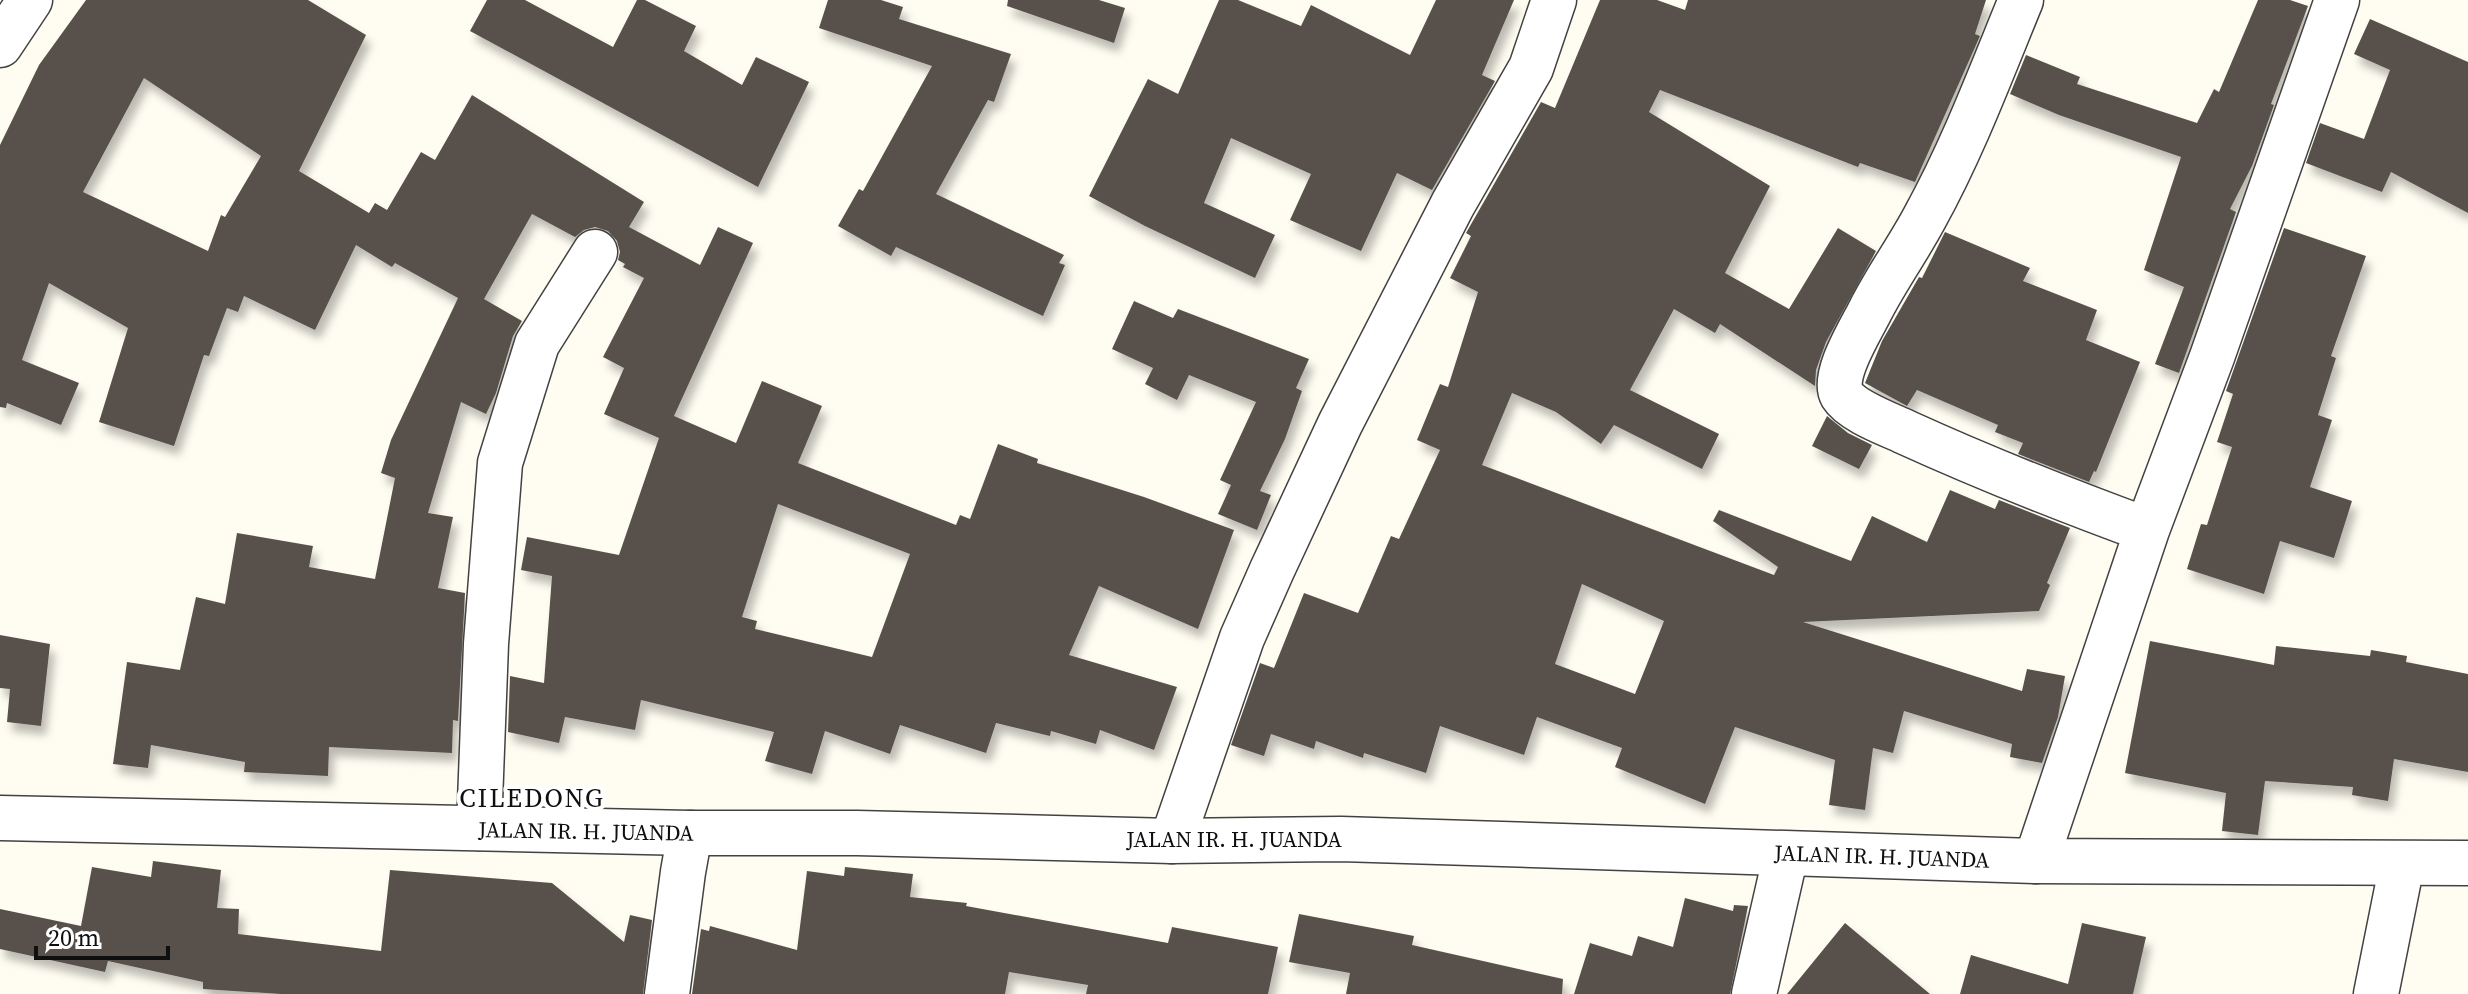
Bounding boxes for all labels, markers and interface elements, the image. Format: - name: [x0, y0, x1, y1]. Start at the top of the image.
- district label: CILEDONG: [459, 780, 605, 816]
- street label: JALAN IR. H. JUANDA: [477, 814, 694, 848]
- street label: JALAN IR. H. JUANDA: [1125, 824, 1342, 854]
- street label: JALAN IR. H. JUANDA: [1773, 837, 1991, 875]
- scale bar: [36, 910, 168, 960]
- text: 20 m: [48, 921, 99, 954]

